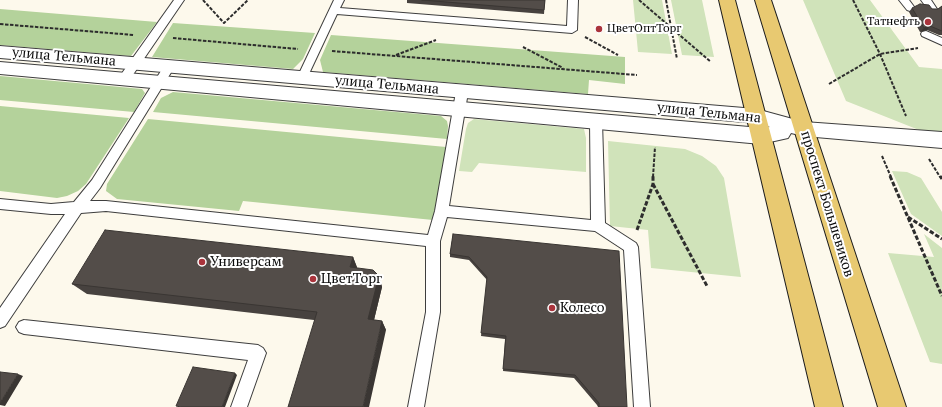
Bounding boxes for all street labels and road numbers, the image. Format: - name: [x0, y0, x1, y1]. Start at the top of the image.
- street label: улица Тельмана: [11, 44, 117, 70]
- street label: улица Тельмана: [334, 72, 440, 98]
- street label: улица Тельмана: [656, 99, 762, 127]
- street label: проспект Большевиков: [797, 129, 857, 279]

